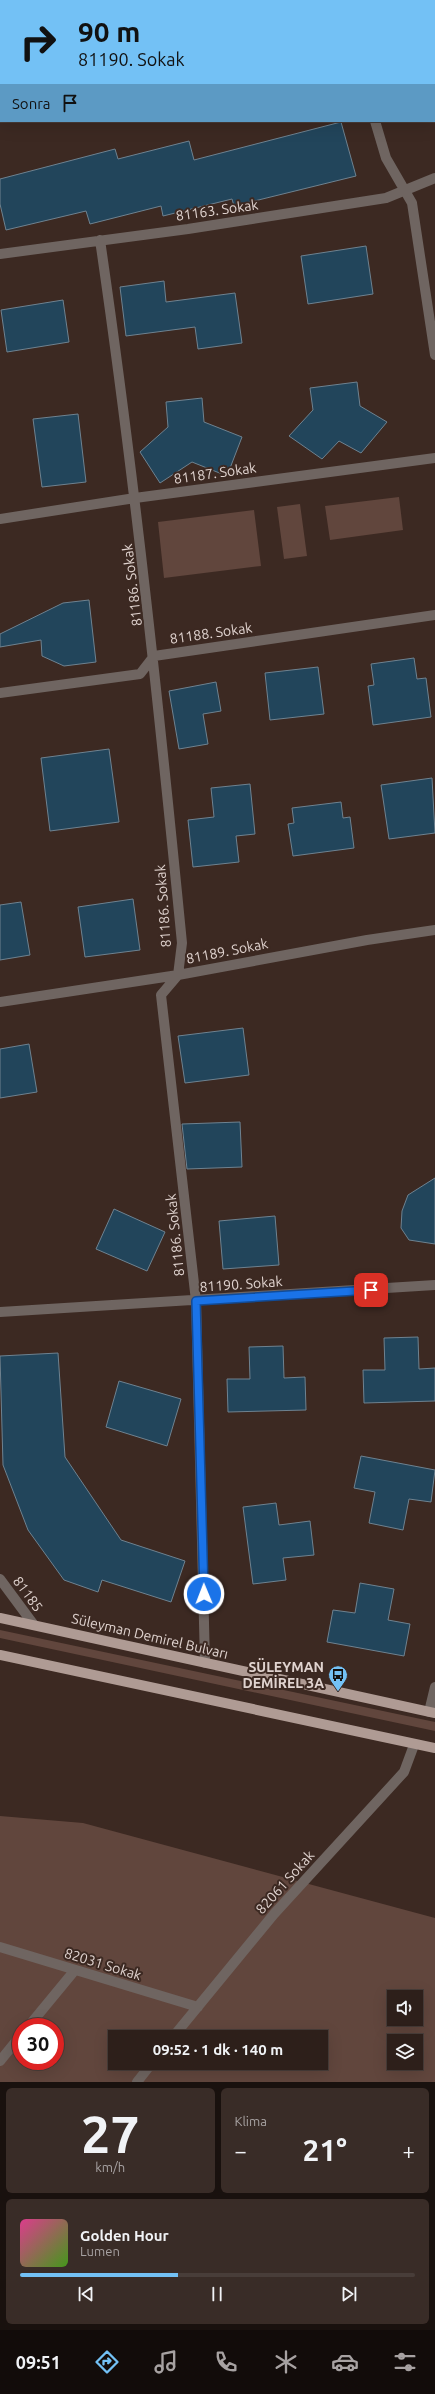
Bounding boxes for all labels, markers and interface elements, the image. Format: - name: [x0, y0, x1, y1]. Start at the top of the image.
- icon: right: [12, 16, 64, 68]
- text: 90 m: [78, 16, 140, 47]
- text: 81190. Sokak: [78, 49, 185, 69]
- icon: arrive: [59, 92, 81, 114]
- text: Sonra: [12, 95, 51, 112]
- street label: 81163. Sokak: [175, 196, 259, 224]
- street label: 81187. Sokak: [173, 459, 257, 487]
- street label: 81186. Sokak: [119, 543, 145, 627]
- street label: 81188. Sokak: [169, 619, 253, 647]
- street label: 81186. Sokak: [152, 864, 174, 948]
- street label: 81189. Sokak: [185, 935, 269, 967]
- street label: 81186. Sokak: [163, 1193, 187, 1277]
- street label: 81190. Sokak: [199, 1273, 283, 1295]
- pin: [354, 1273, 388, 1307]
- icon: arrive: [360, 1279, 382, 1301]
- street label: 81185: [10, 1573, 46, 1615]
- position arrow: [183, 1573, 225, 1615]
- street label: Süleyman Demirel Bulvarı: [70, 1610, 230, 1662]
- place label: SÜLEYMAN DEMİREL 3A: [243, 1658, 324, 1691]
- bus stop icon: SÜLEYMAN DEMİREL 3A: [327, 1664, 349, 1692]
- street label: 82061 Sokak: [252, 1847, 318, 1917]
- street label: 82031 Sokak: [63, 1945, 143, 1983]
- map controls: [387, 1990, 423, 2070]
- button: sound: [387, 1990, 423, 2026]
- speed limit sign: 30: [12, 2018, 64, 2070]
- button: layers: [387, 2034, 423, 2070]
- text: 09:52 · 1 dk · 140 m: [153, 2041, 283, 2058]
- text: 27: [81, 2105, 140, 2163]
- text: Klima: [235, 2114, 267, 2128]
- text: 21°: [303, 2133, 347, 2167]
- text: −: [235, 2138, 247, 2163]
- text: +: [403, 2138, 415, 2163]
- text: km/h: [95, 2160, 125, 2174]
- text: Golden Hour: [80, 2227, 169, 2244]
- text: Lumen: [80, 2244, 120, 2258]
- icon: previous: [75, 2283, 97, 2305]
- icon: pause: [206, 2283, 228, 2305]
- icon: next: [338, 2283, 360, 2305]
- icon: directions: [93, 2348, 121, 2376]
- icon: music: [152, 2348, 180, 2376]
- icon: phone: [212, 2348, 240, 2376]
- icon: climate: [272, 2348, 300, 2376]
- icon: car: [331, 2348, 359, 2376]
- icon: filters: [391, 2348, 419, 2376]
- text: 09:51: [16, 2352, 61, 2372]

